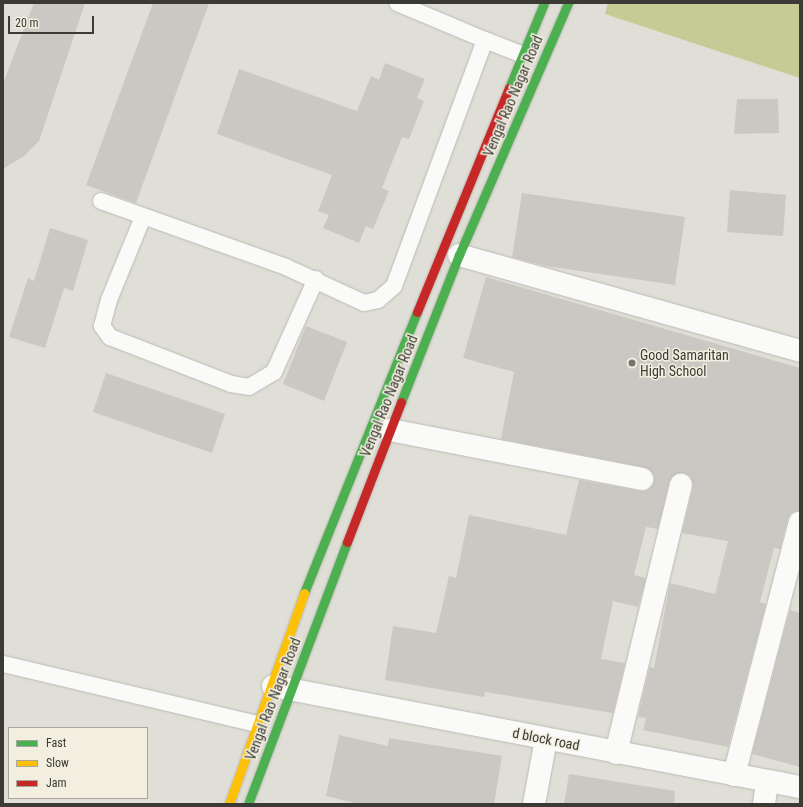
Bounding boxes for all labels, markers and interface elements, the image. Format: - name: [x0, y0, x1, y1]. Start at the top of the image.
- scale bar: [10, 8, 96, 34]
- text: 20 m: [15, 16, 39, 30]
- street label: Vengal Rao Nagar Road: [480, 33, 546, 159]
- street label: Vengal Rao Nagar Road: [357, 333, 421, 459]
- place label: Good Samaritan High School: [640, 347, 729, 380]
- marker: Good Samaritan High School: [627, 358, 637, 368]
- street label: Vengal Rao Nagar Road: [242, 635, 304, 763]
- street label: d block road: [511, 724, 581, 754]
- legend: [8, 727, 148, 799]
- text: Fast: [46, 736, 66, 750]
- text: Slow: [46, 756, 69, 770]
- text: Jam: [46, 776, 67, 790]

